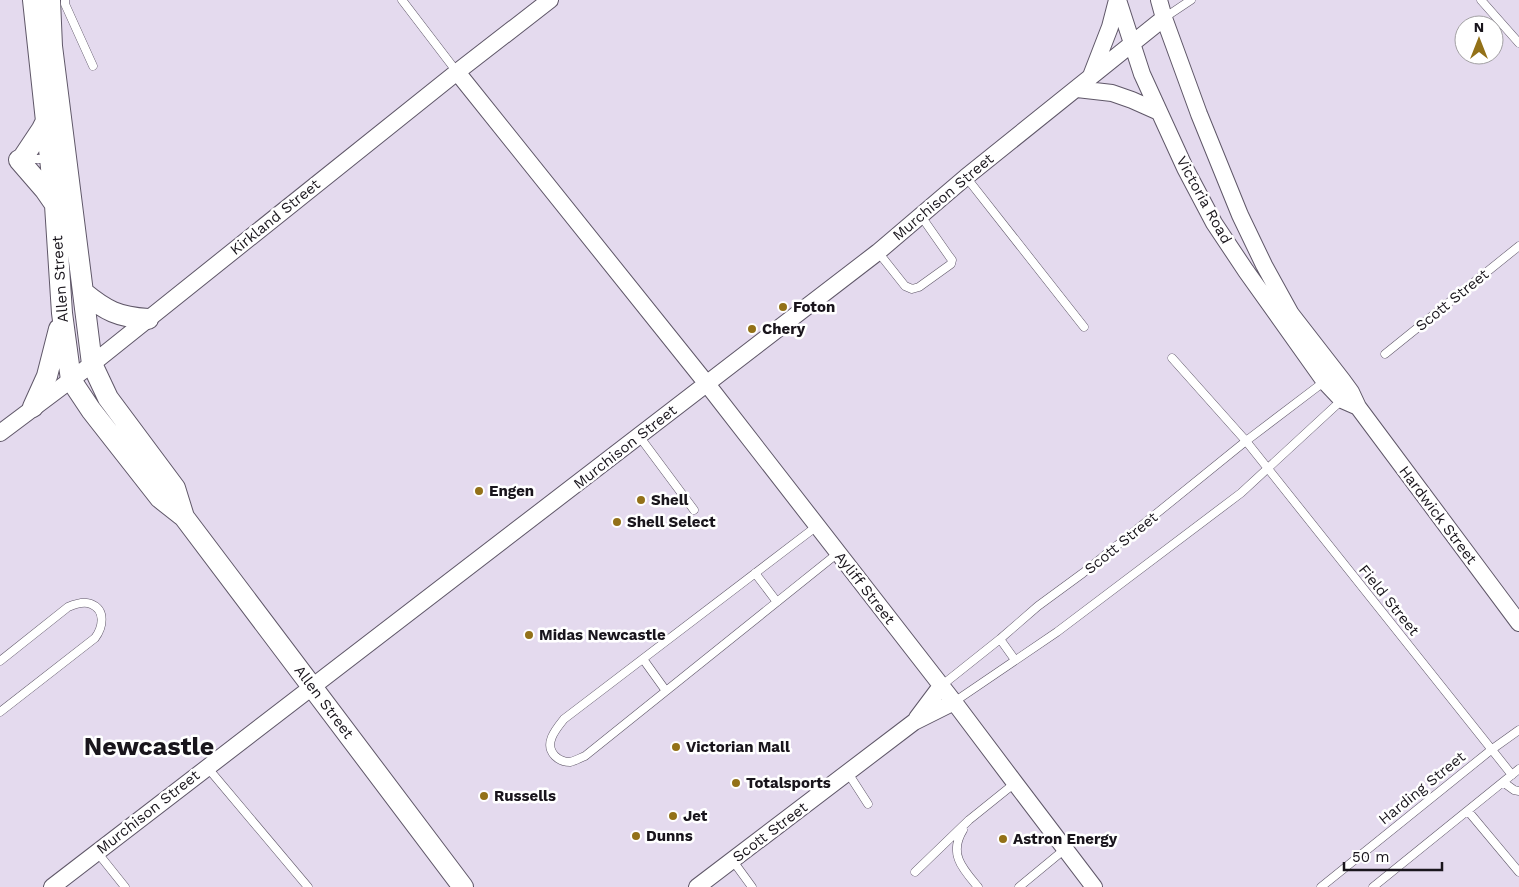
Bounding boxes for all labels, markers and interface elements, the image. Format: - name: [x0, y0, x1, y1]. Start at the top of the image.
- north arrow: [1454, 15, 1504, 65]
- text: N: [1474, 19, 1484, 35]
- street label: Murchison Street: [889, 149, 998, 244]
- street label: Victoria Road: [1173, 153, 1235, 247]
- street label: Kirkland Street: [226, 175, 324, 259]
- street label: Allen Street: [48, 234, 72, 323]
- street label: Scott Street: [1412, 265, 1493, 335]
- place label: Foton: [793, 298, 835, 316]
- marker: Foton: [777, 301, 789, 313]
- place label: Chery: [762, 320, 806, 338]
- marker: Chery: [746, 323, 758, 335]
- street label: Murchison Street: [570, 401, 681, 493]
- street label: Hardwick Street: [1395, 462, 1481, 568]
- place label: Engen: [489, 482, 534, 500]
- marker: Engen: [473, 485, 485, 497]
- place label: Shell: [651, 491, 689, 509]
- marker: Shell: [635, 494, 647, 506]
- street label: Scott Street: [1081, 508, 1162, 578]
- place label: Shell Select: [627, 513, 716, 531]
- marker: Shell Select: [611, 516, 623, 528]
- street label: Ayliff Street: [831, 548, 899, 628]
- street label: Field Street: [1355, 561, 1424, 640]
- place label: Midas Newcastle: [539, 626, 666, 644]
- marker: Midas Newcastle: [523, 629, 535, 641]
- street label: Allen Street: [291, 662, 358, 743]
- district label: Newcastle: [84, 732, 214, 761]
- place label: Victorian Mall: [686, 738, 790, 756]
- marker: Victorian Mall: [670, 741, 682, 753]
- street label: Harding Street: [1375, 747, 1469, 828]
- street label: Murchison Street: [93, 766, 204, 858]
- place label: Totalsports: [746, 774, 831, 792]
- marker: Totalsports: [730, 777, 742, 789]
- place label: Russells: [494, 787, 556, 805]
- marker: Russells: [478, 790, 490, 802]
- street label: Scott Street: [729, 798, 811, 866]
- place label: Jet: [683, 807, 708, 825]
- marker: Jet: [667, 810, 679, 822]
- place label: Dunns: [646, 827, 693, 845]
- marker: Dunns: [630, 830, 642, 842]
- place label: Astron Energy: [1013, 830, 1118, 848]
- marker: Astron Energy: [997, 833, 1009, 845]
- scale bar: [1344, 840, 1442, 872]
- text: 50 m: [1352, 848, 1389, 866]

